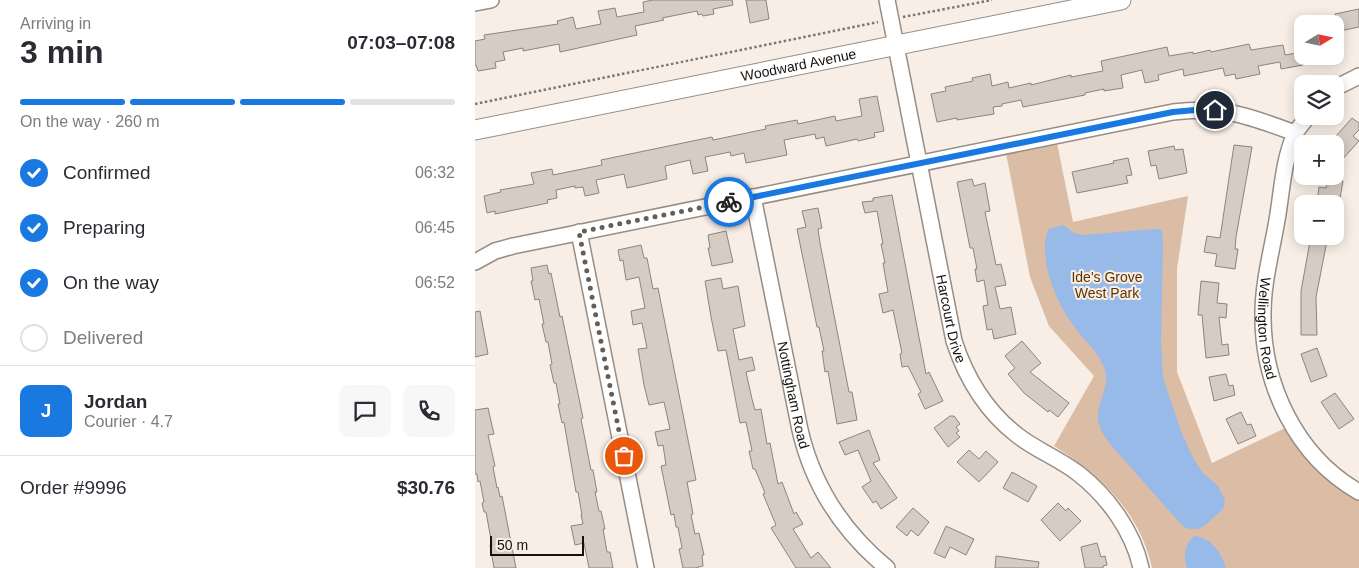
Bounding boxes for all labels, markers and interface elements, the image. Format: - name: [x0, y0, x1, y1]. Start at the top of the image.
- text: Arriving in: [20, 15, 91, 32]
- north arrow: [1294, 15, 1344, 65]
- map controls: [1294, 15, 1344, 245]
- text: 07:03–07:08: [347, 32, 455, 53]
- text: 3 min: [20, 34, 104, 70]
- street label: Woodward Avenue: [740, 45, 858, 84]
- button: layers: [1294, 75, 1344, 125]
- pin: [1194, 89, 1236, 131]
- icon: home: [1201, 96, 1229, 124]
- text: On the way · 260 m: [20, 113, 160, 130]
- button: +: [1294, 135, 1344, 185]
- icon: check: [20, 159, 48, 187]
- text: Confirmed: [63, 162, 151, 183]
- text: 06:32: [415, 164, 455, 181]
- courier: [704, 177, 754, 227]
- icon: bike: [715, 188, 743, 216]
- button: −: [1294, 195, 1344, 245]
- icon: check: [20, 214, 48, 242]
- text: Preparing: [63, 217, 145, 238]
- text: 06:45: [415, 219, 455, 236]
- icon: check: [20, 269, 48, 297]
- park label: Ide's Grove West Park: [1071, 269, 1143, 301]
- text: On the way: [63, 272, 159, 293]
- street label: Harcourt Drive: [933, 273, 969, 365]
- text: 06:52: [415, 274, 455, 291]
- street label: Wellington Road: [1255, 276, 1280, 381]
- text: Delivered: [63, 327, 143, 348]
- street label: Nottingham Road: [774, 340, 813, 451]
- button: chat: [339, 385, 391, 437]
- button: phone: [403, 385, 455, 437]
- text: Jordan: [84, 391, 147, 412]
- text: J: [41, 400, 51, 421]
- text: Courier · 4.7: [84, 413, 173, 430]
- pin: [603, 435, 645, 477]
- icon: bag: [610, 442, 638, 470]
- text: Order #9996: [20, 477, 127, 498]
- text: $30.76: [397, 477, 455, 498]
- scale bar: [490, 533, 584, 556]
- text: 50 m: [497, 537, 528, 553]

